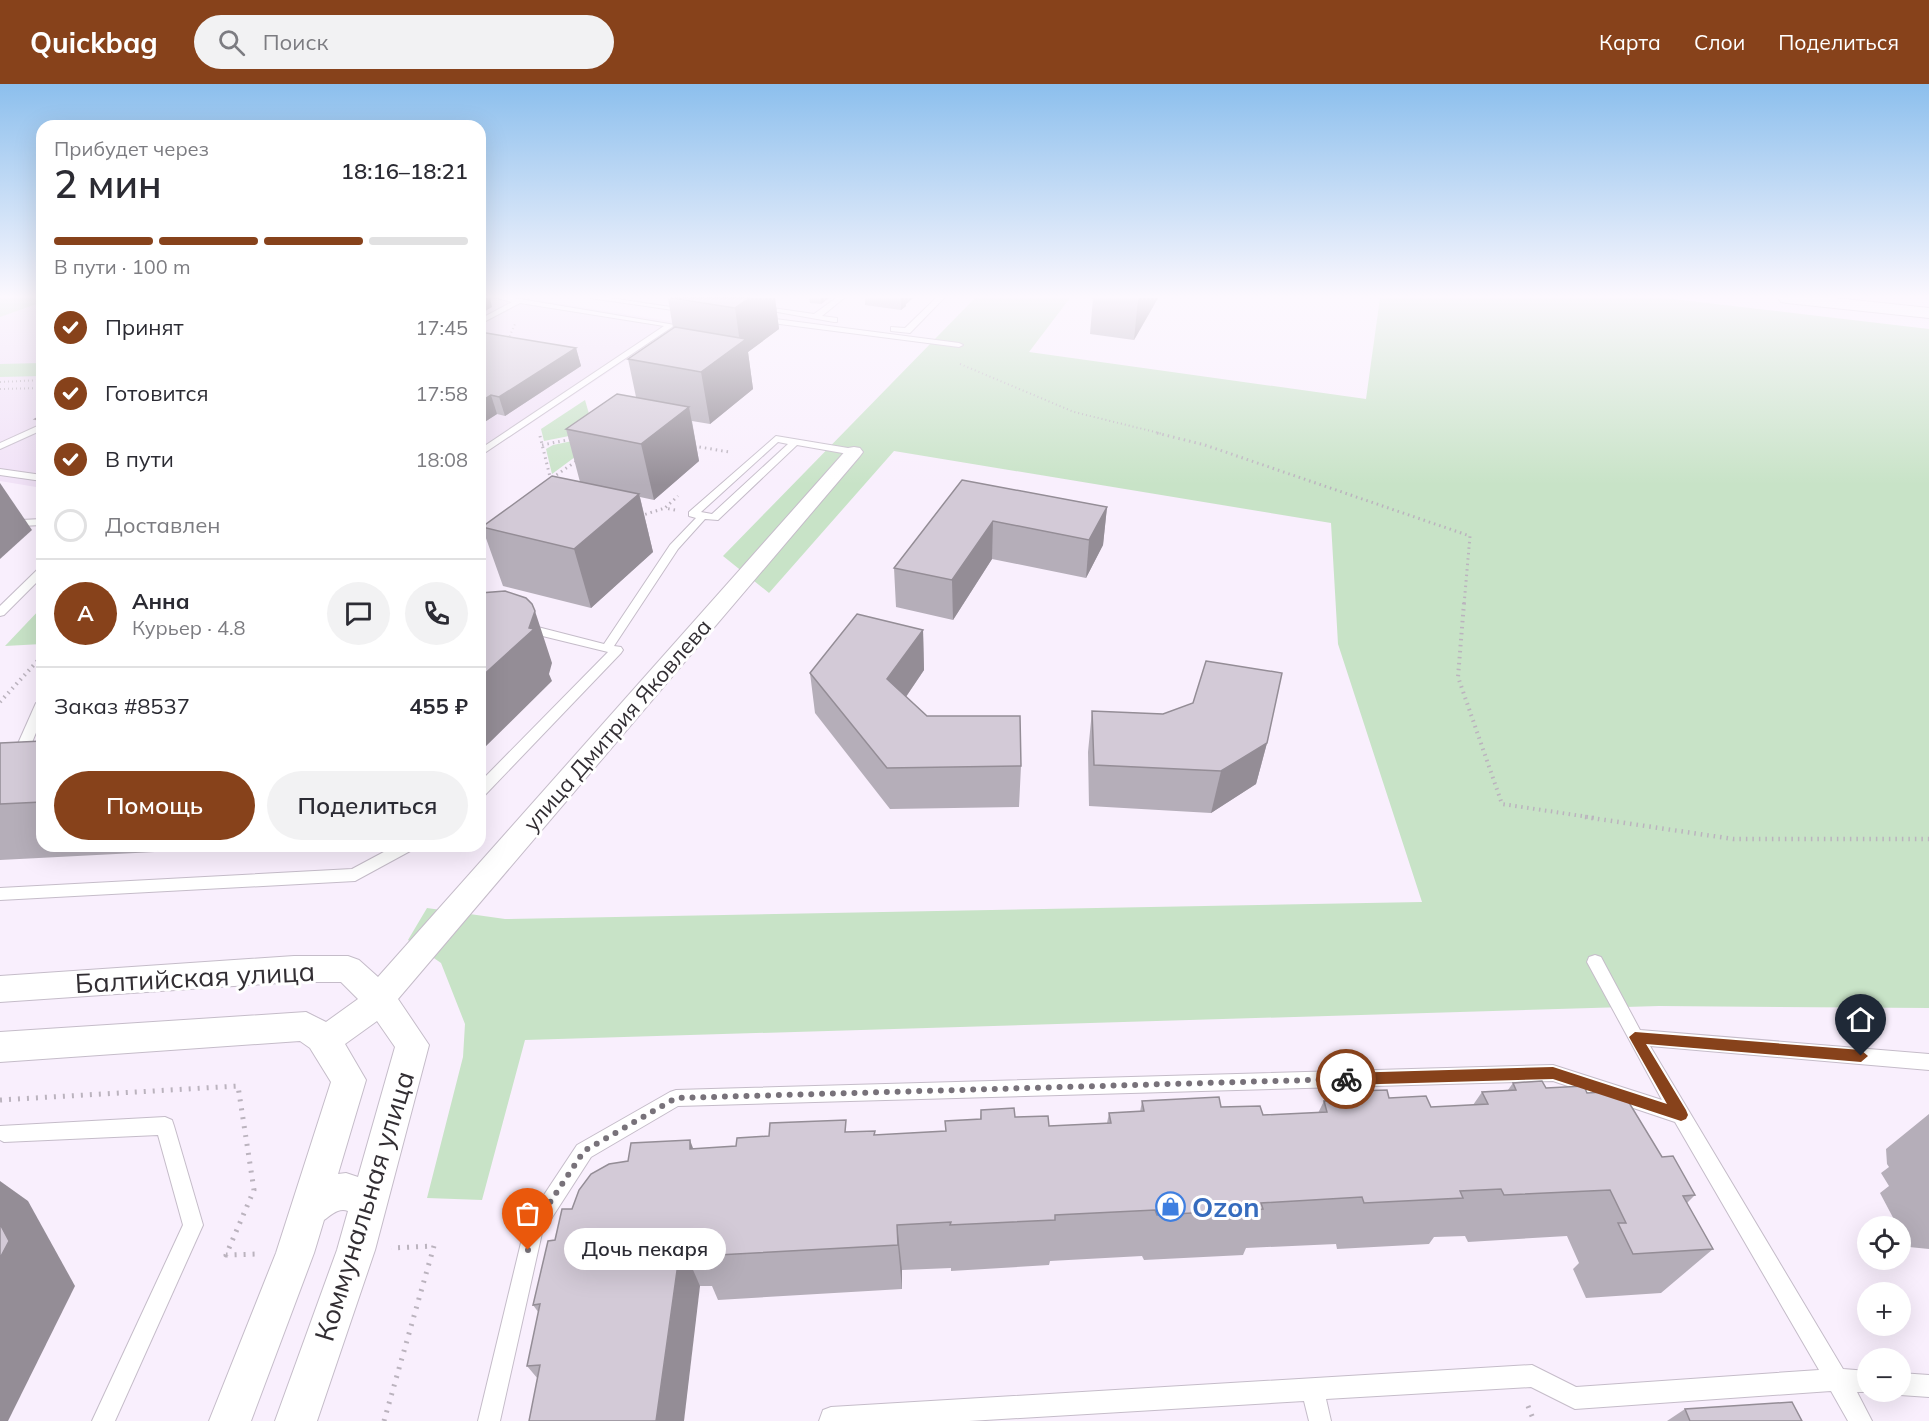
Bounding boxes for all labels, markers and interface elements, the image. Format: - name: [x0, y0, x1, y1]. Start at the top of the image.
- search box: [194, 15, 614, 69]
- text: Quickbag: [30, 25, 158, 60]
- icon: search: [215, 26, 248, 59]
- text: Поиск: [263, 28, 328, 56]
- text: Карта: [1599, 29, 1661, 55]
- text: Слои: [1694, 29, 1745, 55]
- text: Поделиться: [1778, 29, 1899, 55]
- text: Прибудет через: [54, 136, 209, 161]
- text: 18:16–18:21: [341, 157, 468, 185]
- text: 2 мин: [54, 159, 162, 208]
- text: В пути · 100 m: [54, 254, 190, 279]
- icon: check: [54, 311, 87, 344]
- text: Принят: [105, 313, 184, 341]
- text: 17:45: [415, 315, 468, 340]
- icon: check: [54, 377, 87, 410]
- text: Готовится: [105, 379, 209, 407]
- text: 17:58: [415, 381, 468, 406]
- icon: check: [54, 443, 87, 476]
- text: В пути: [105, 445, 174, 473]
- text: 18:08: [415, 447, 468, 472]
- text: Доставлен: [105, 511, 221, 539]
- button: chat: [327, 582, 390, 645]
- button: phone: [405, 582, 468, 645]
- text: Анна: [132, 587, 190, 615]
- text: А: [77, 599, 94, 627]
- street label: улица Дмитрия Яковлева: [517, 613, 717, 837]
- text: Курьер · 4.8: [132, 615, 246, 640]
- text: Заказ #8537: [54, 692, 190, 720]
- text: 455 ₽: [409, 692, 468, 720]
- button: Помощь: [54, 771, 255, 840]
- button: Поделиться: [267, 771, 468, 840]
- street label: Балтийская улица: [74, 954, 316, 1000]
- pin: [1835, 994, 1886, 1056]
- icon: home: [1844, 1003, 1877, 1036]
- courier: [1316, 1049, 1376, 1109]
- icon: bike: [1330, 1063, 1363, 1096]
- street label: Коммунальная улица: [307, 1067, 421, 1345]
- pin: [502, 1188, 553, 1250]
- place label: Ozon: [1192, 1190, 1259, 1224]
- shop icon: Ozon: [1155, 1191, 1187, 1223]
- icon: bag: [511, 1197, 544, 1230]
- map controls: [1857, 1216, 1911, 1402]
- button: locate: [1857, 1216, 1911, 1270]
- callout: Дочь пекаря: [564, 1229, 726, 1271]
- text: Дочь пекаря: [582, 1236, 708, 1261]
- button: +: [1857, 1282, 1911, 1336]
- button: −: [1857, 1348, 1911, 1402]

